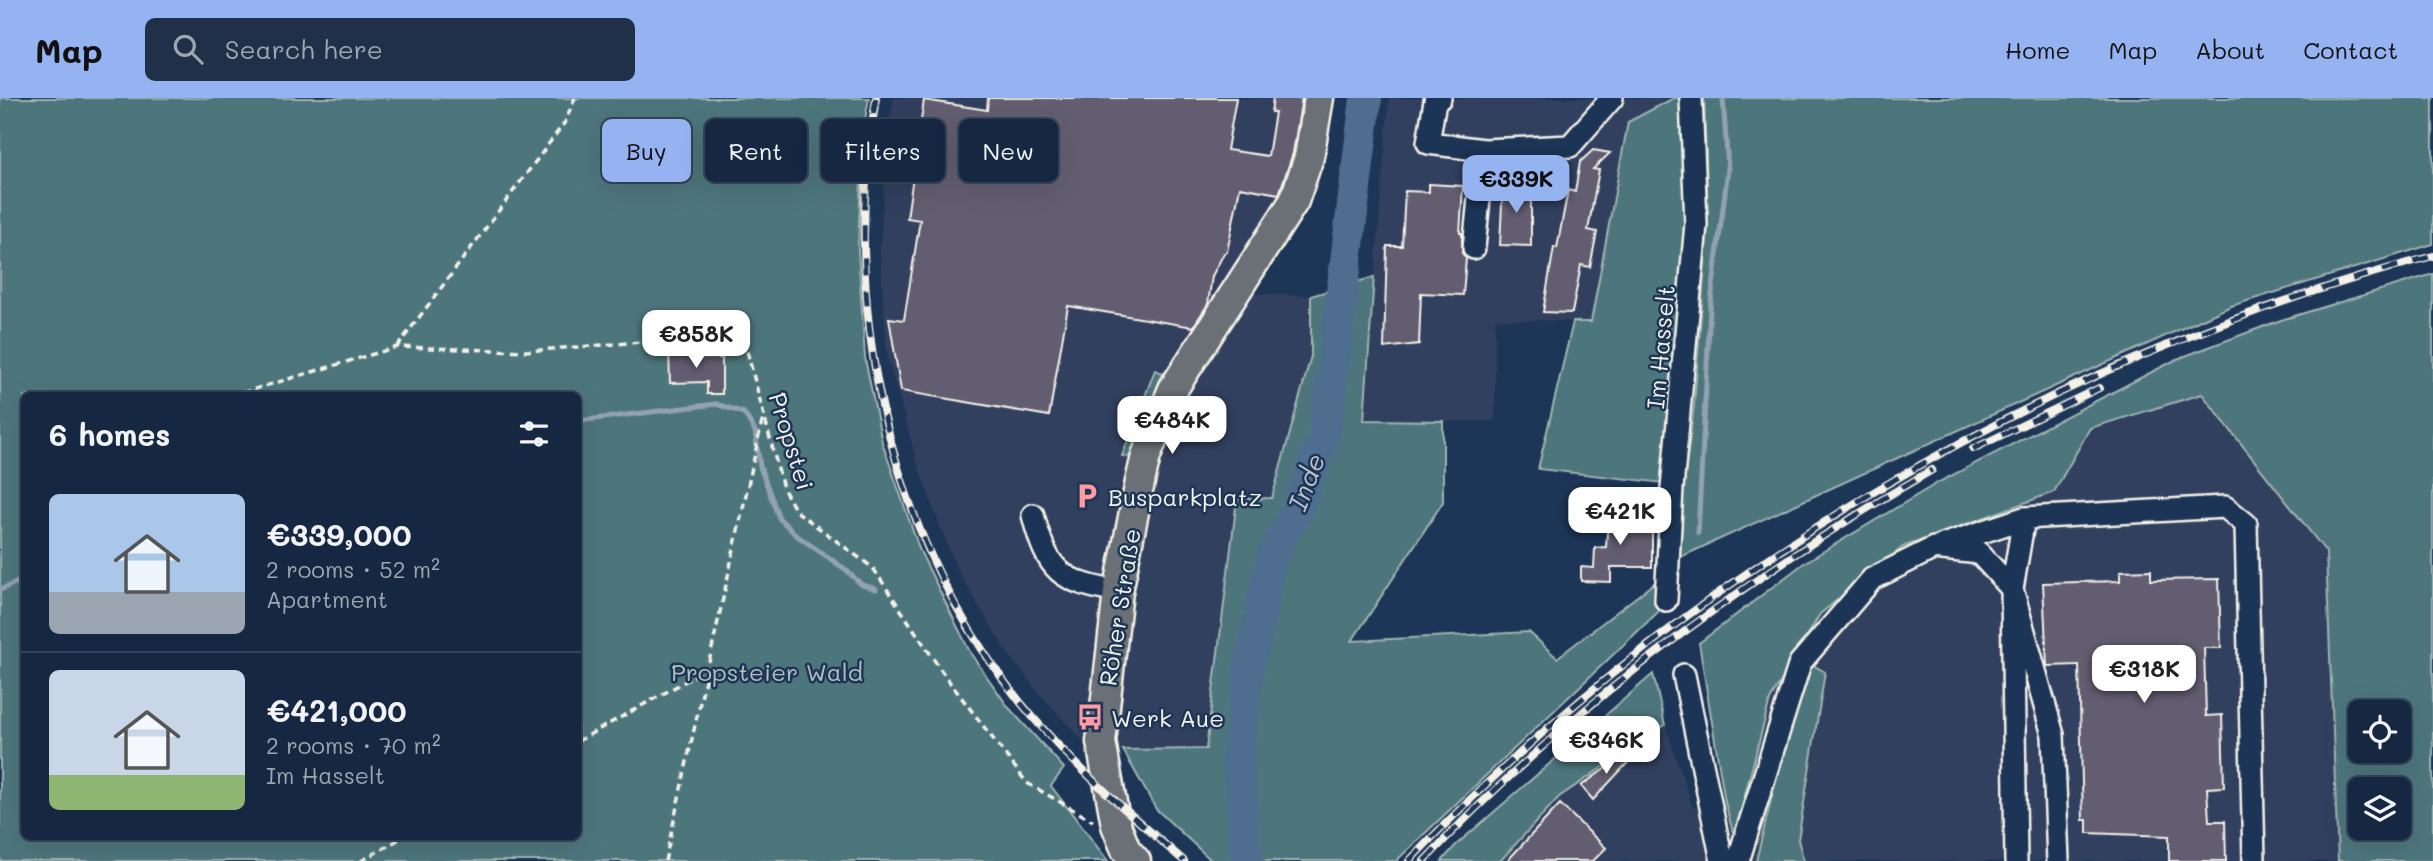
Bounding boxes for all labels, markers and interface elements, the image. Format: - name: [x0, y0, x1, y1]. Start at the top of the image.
- search box: [145, 18, 635, 81]
- text: Map: [35, 28, 103, 71]
- icon: search: [169, 30, 207, 68]
- text: Search here: [225, 32, 383, 66]
- text: Home: [2005, 34, 2070, 65]
- text: Map: [2108, 34, 2157, 65]
- text: About: [2195, 34, 2265, 65]
- text: Contact: [2303, 34, 2398, 65]
- chip: Buy: [602, 119, 691, 182]
- chip: Rent: [705, 119, 807, 182]
- chip: Filters: [821, 119, 945, 182]
- chip: New: [959, 119, 1058, 182]
- pin: €339K: [1467, 156, 1565, 215]
- text: €339K: [1478, 163, 1554, 193]
- street label: Im Hasselt: [1639, 284, 1681, 410]
- pin: €858K: [647, 310, 745, 370]
- text: €858K: [658, 318, 734, 348]
- street label: Propstei: [763, 389, 821, 493]
- pin: €484K: [1123, 396, 1221, 456]
- text: €484K: [1133, 404, 1211, 434]
- text: 6 homes: [49, 414, 170, 454]
- icon: filters: [515, 415, 553, 453]
- water label: Inde: [1280, 449, 1332, 515]
- parking icon: Busparkplatz: [1072, 481, 1102, 511]
- place label: Busparkplatz: [1108, 481, 1262, 512]
- pin: €421K: [1571, 488, 1669, 547]
- text: €421K: [1584, 495, 1656, 525]
- text: €339,000: [266, 514, 411, 554]
- icon: home: [105, 522, 189, 606]
- street label: Röher Straße: [1091, 526, 1147, 688]
- text: 2 rooms · 52 m²: [266, 554, 440, 584]
- text: Apartment: [266, 584, 388, 614]
- pin: €318K: [2095, 646, 2193, 705]
- text: €318K: [2108, 653, 2180, 683]
- park label: Propsteier Wald: [671, 656, 863, 687]
- text: €421,000: [266, 690, 407, 730]
- icon: home: [105, 698, 189, 782]
- map controls: [2348, 700, 2411, 840]
- button: locate: [2348, 700, 2411, 763]
- bus stop icon: Werk Aue: [1075, 702, 1105, 732]
- place label: Werk Aue: [1111, 702, 1224, 733]
- pin: €346K: [1557, 716, 1655, 776]
- text: €346K: [1568, 724, 1644, 754]
- text: 2 rooms · 70 m²: [266, 730, 441, 760]
- text: Im Hasselt: [266, 760, 385, 790]
- button: layers: [2348, 777, 2411, 840]

